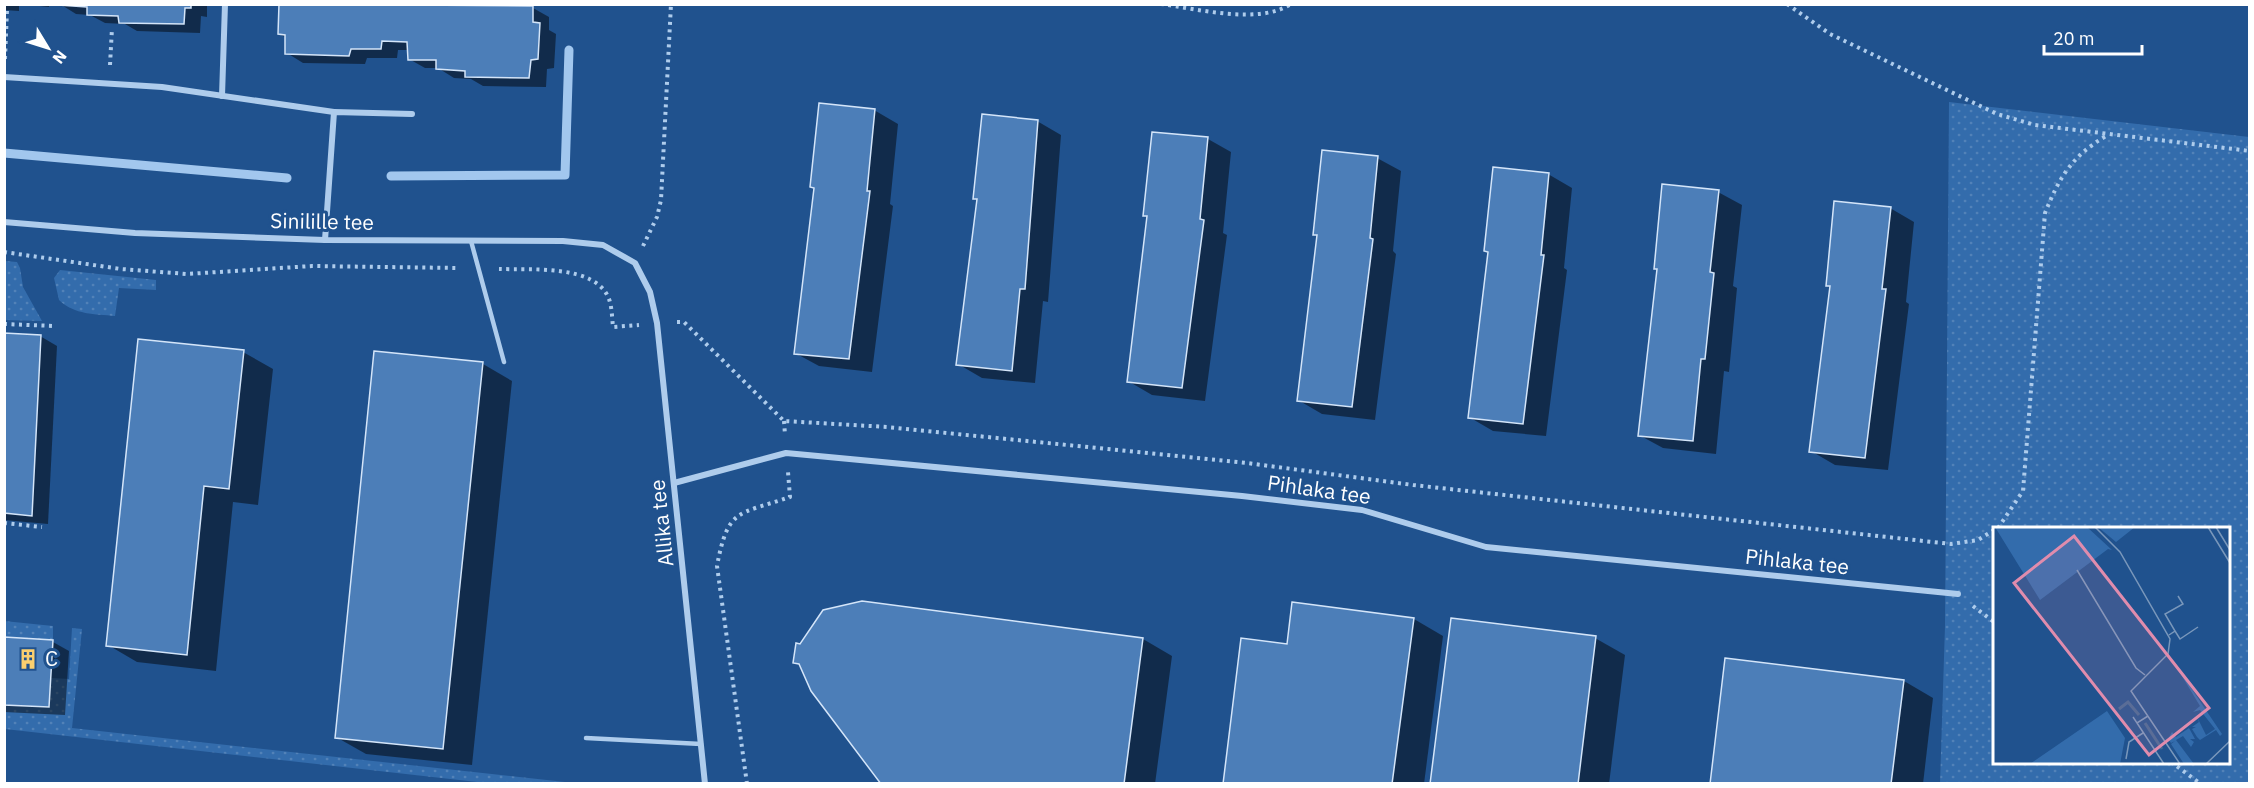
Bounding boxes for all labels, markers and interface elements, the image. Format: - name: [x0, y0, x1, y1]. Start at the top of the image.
- north arrow: [18, 18, 78, 78]
- scale bar: [2044, 18, 2142, 56]
- text: 20 m: [2053, 27, 2095, 50]
- text: N: [48, 47, 71, 68]
- street label: Sinilille tee: [270, 206, 374, 236]
- street label: Pihlaka tee: [1266, 468, 1373, 510]
- street label: Allika tee: [643, 478, 680, 568]
- inset map: [1993, 527, 2230, 764]
- street label: Pihlaka tee: [1744, 542, 1850, 580]
- place label: C: [45, 644, 58, 672]
- building icon: C: [16, 647, 40, 671]

